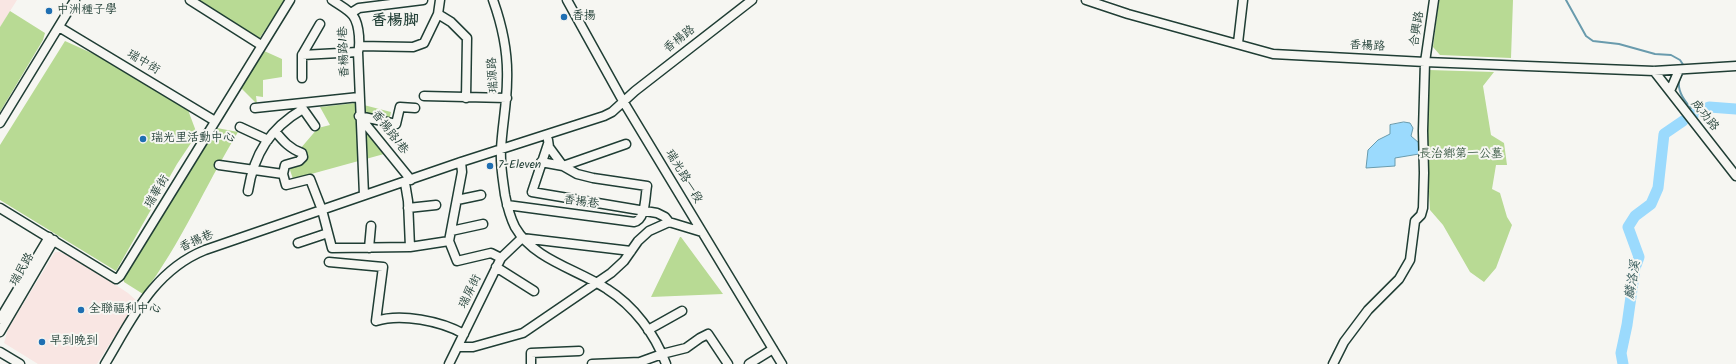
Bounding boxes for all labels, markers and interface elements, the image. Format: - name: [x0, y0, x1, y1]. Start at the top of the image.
- place label: 中洲種子學: [57, 4, 117, 18]
- marker: 中洲種子學: [44, 6, 54, 16]
- place label: 香揚: [572, 10, 596, 24]
- street label: 合興路: [1408, 10, 1428, 48]
- district label: 香楊脚: [371, 12, 419, 32]
- marker: 香揚: [559, 12, 569, 22]
- street label: 香楊路: [661, 23, 699, 57]
- street label: 香楊路1巷: [337, 26, 353, 78]
- street label: 香楊路: [1349, 39, 1385, 55]
- street label: 瑞中街: [124, 48, 162, 78]
- street label: 瑞源路: [486, 57, 502, 93]
- street label: 成功路: [1687, 97, 1721, 135]
- street label: 香揚路1巷: [367, 108, 411, 158]
- place label: 瑞光里活動中心: [151, 132, 235, 146]
- marker: 瑞光里活動中心: [138, 134, 148, 144]
- street label: 瑞光路一段: [661, 148, 705, 206]
- park label: 長治鄉第一公墓: [1419, 148, 1503, 162]
- place label: 7-Eleven: [498, 159, 541, 173]
- marker: 7-Eleven: [485, 161, 495, 171]
- street label: 瑞華街: [143, 173, 173, 211]
- street label: 香揚巷: [562, 193, 600, 213]
- street label: 香揚巷: [178, 228, 216, 256]
- street label: 瑞民路: [8, 251, 38, 289]
- water label: 麟洛溪: [1623, 260, 1645, 300]
- street label: 瑞屏街: [457, 273, 485, 311]
- place label: 全聯福利中心: [89, 303, 161, 317]
- marker: 全聯福利中心: [76, 305, 86, 315]
- place label: 早到晚到: [50, 335, 98, 349]
- marker: 早到晚到: [37, 337, 47, 347]

